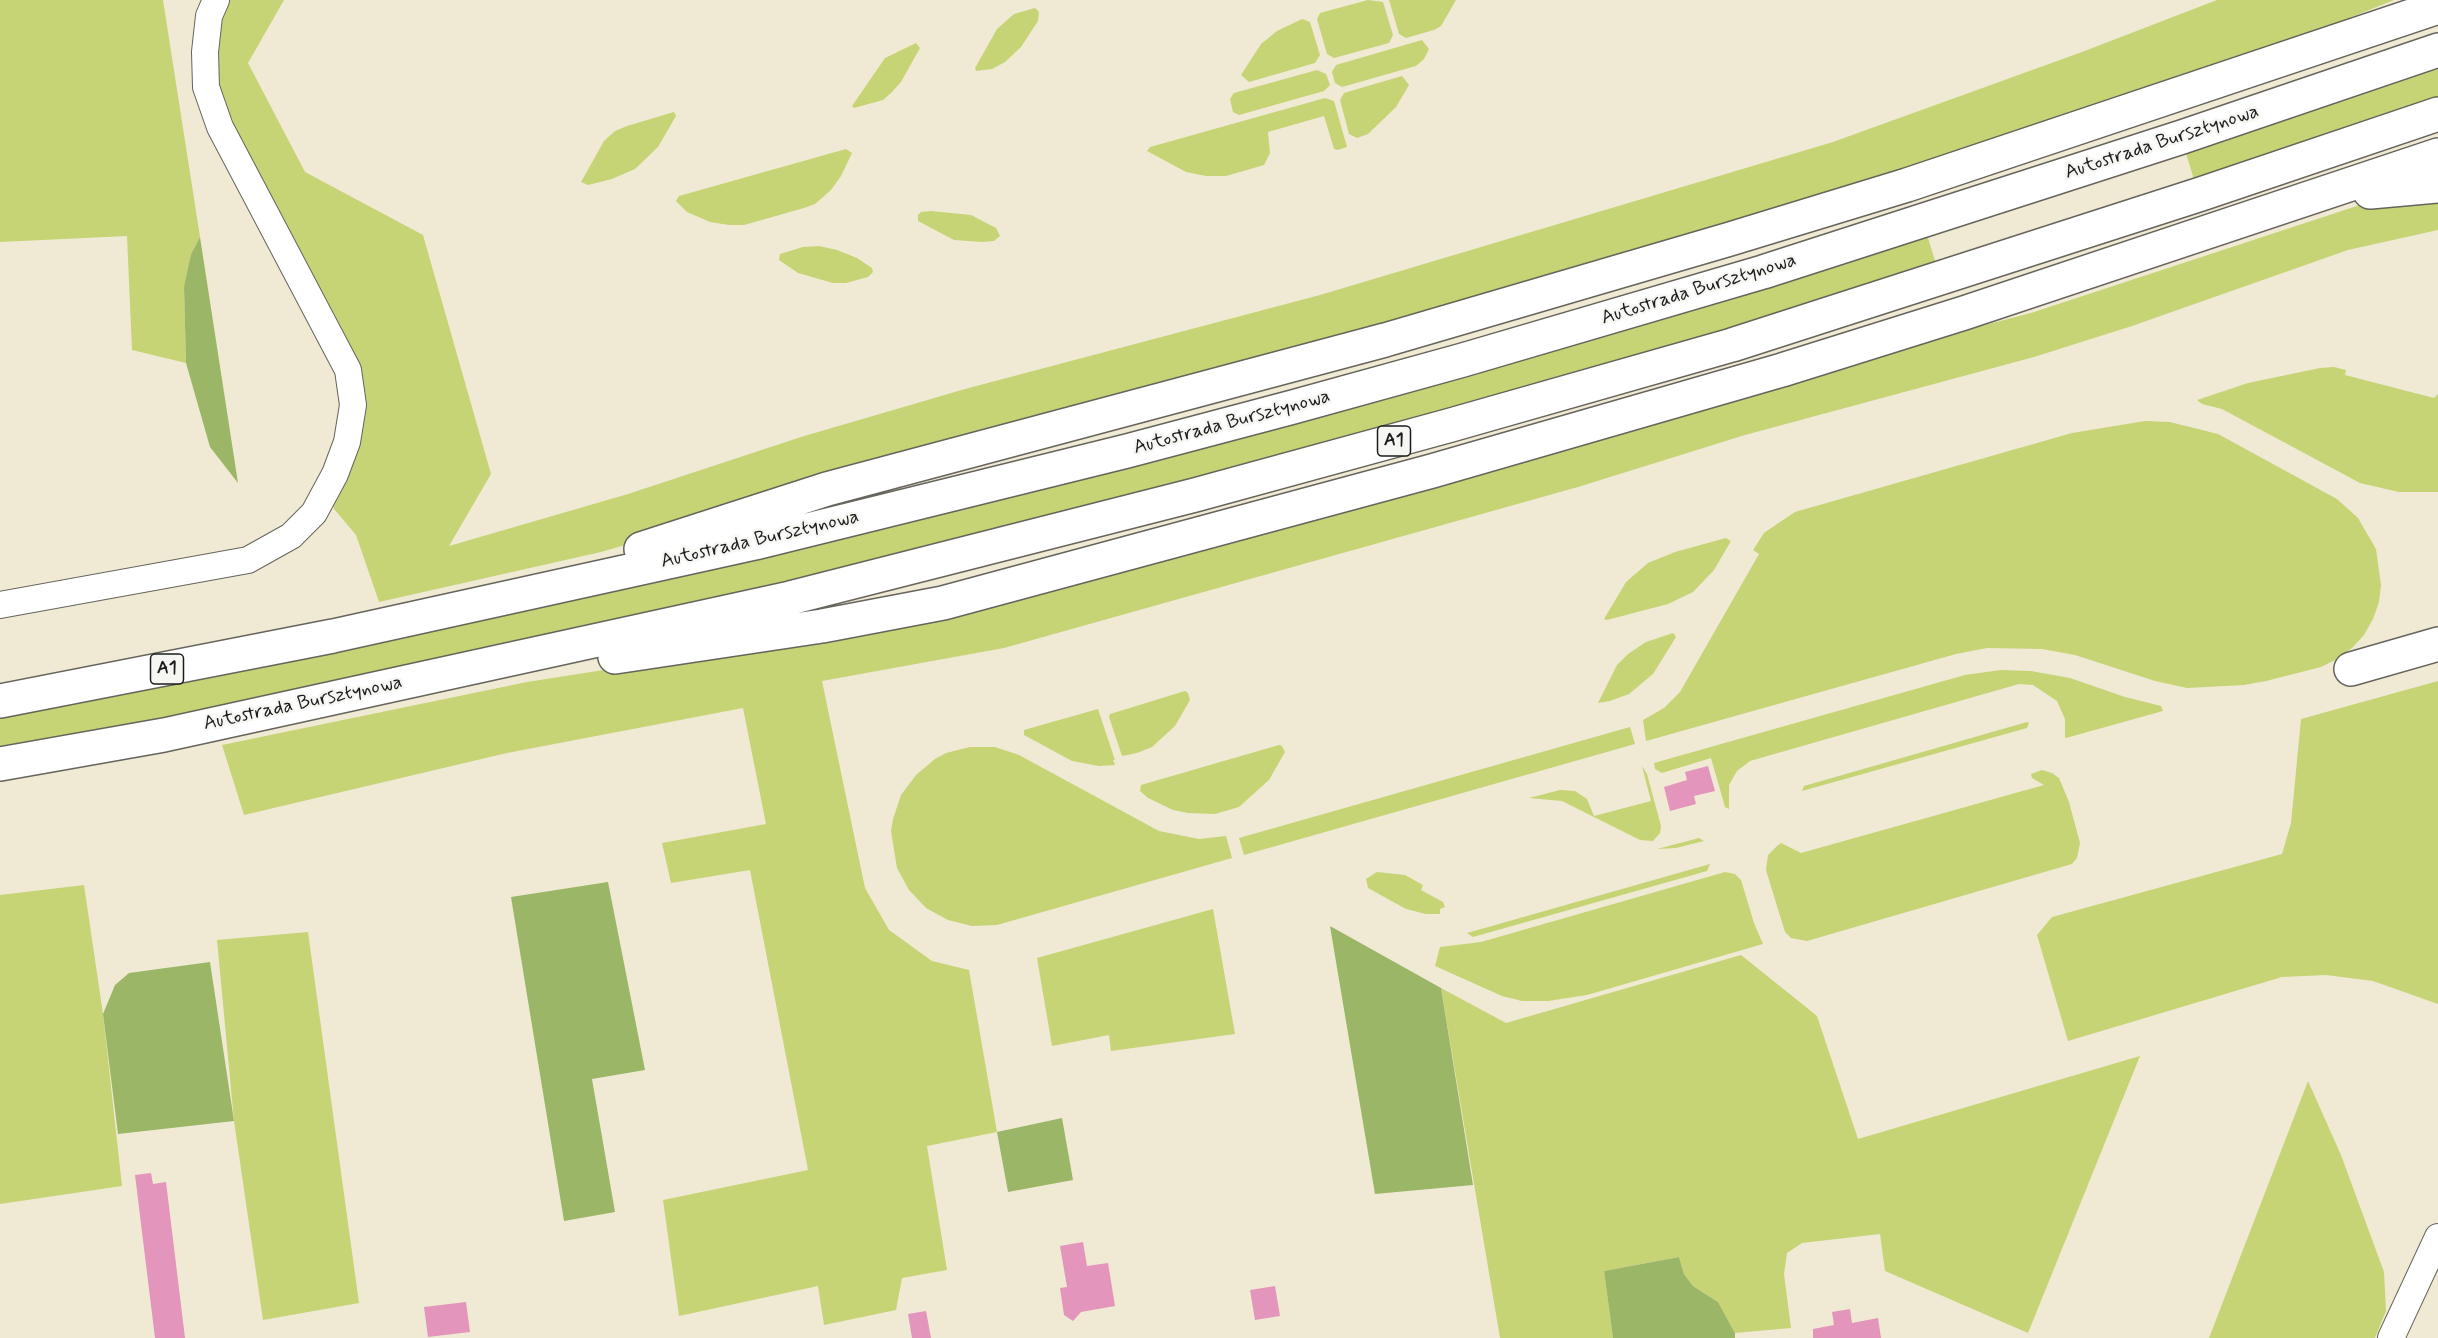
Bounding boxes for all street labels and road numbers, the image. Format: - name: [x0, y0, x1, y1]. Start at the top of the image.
- street label: Autostrada Bursztynowa: [2062, 100, 2262, 186]
- street label: Autostrada Bursztynowa: [1599, 249, 1799, 331]
- street label: Autostrada Bursztynowa: [1131, 385, 1333, 461]
- road number: A1: [1378, 426, 1410, 456]
- street label: Autostrada Bursztynowa: [659, 506, 861, 574]
- road number: A1: [150, 654, 184, 684]
- street label: Autostrada Bursztynowa: [201, 671, 405, 737]

